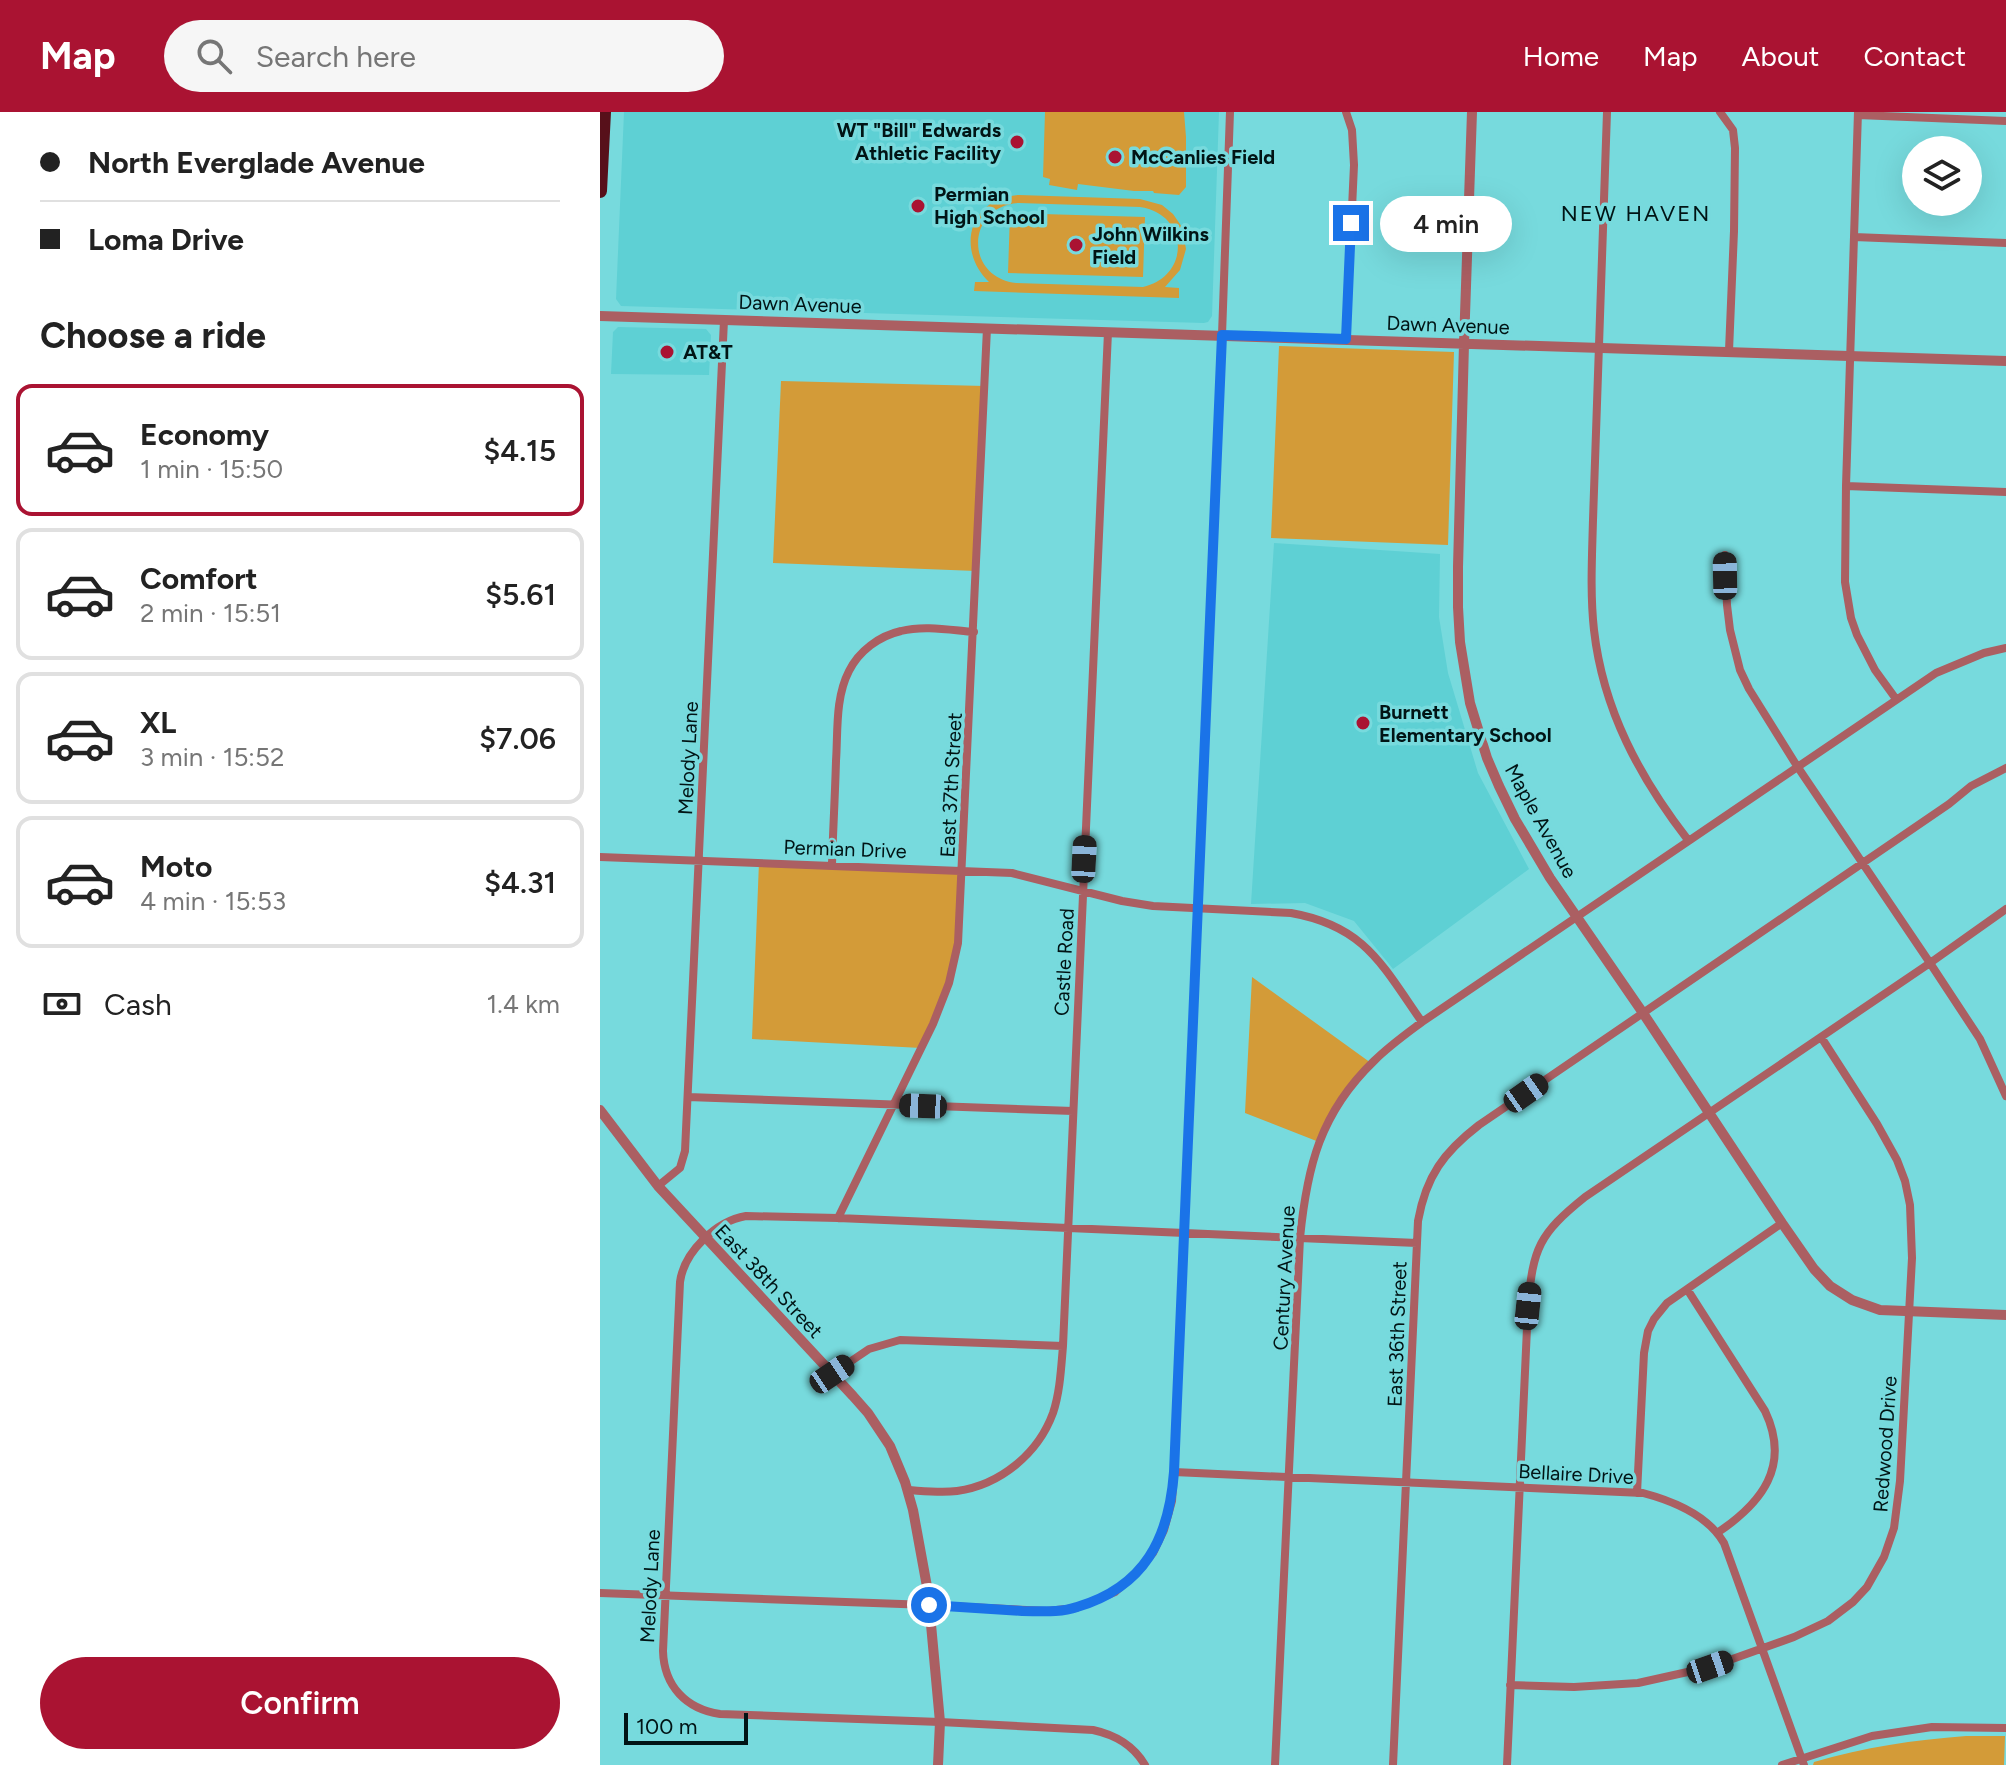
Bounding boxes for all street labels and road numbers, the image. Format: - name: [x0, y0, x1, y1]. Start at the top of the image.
- street label: Dawn Avenue: [738, 290, 862, 318]
- street label: Dawn Avenue: [1386, 311, 1510, 339]
- street label: Melody Lane: [673, 701, 703, 815]
- street label: East 37th Street: [935, 712, 967, 858]
- street label: Maple Avenue: [1500, 760, 1582, 882]
- street label: Permian Drive: [783, 835, 907, 863]
- street label: Castle Road: [1049, 908, 1079, 1016]
- street label: Century Avenue: [1268, 1205, 1300, 1351]
- street label: East 38th Street: [710, 1219, 828, 1343]
- street label: East 36th Street: [1382, 1261, 1412, 1407]
- street label: Redwood Drive: [1868, 1375, 1902, 1513]
- street label: Bellaire Drive: [1518, 1459, 1634, 1489]
- street label: Melody Lane: [635, 1529, 665, 1643]

